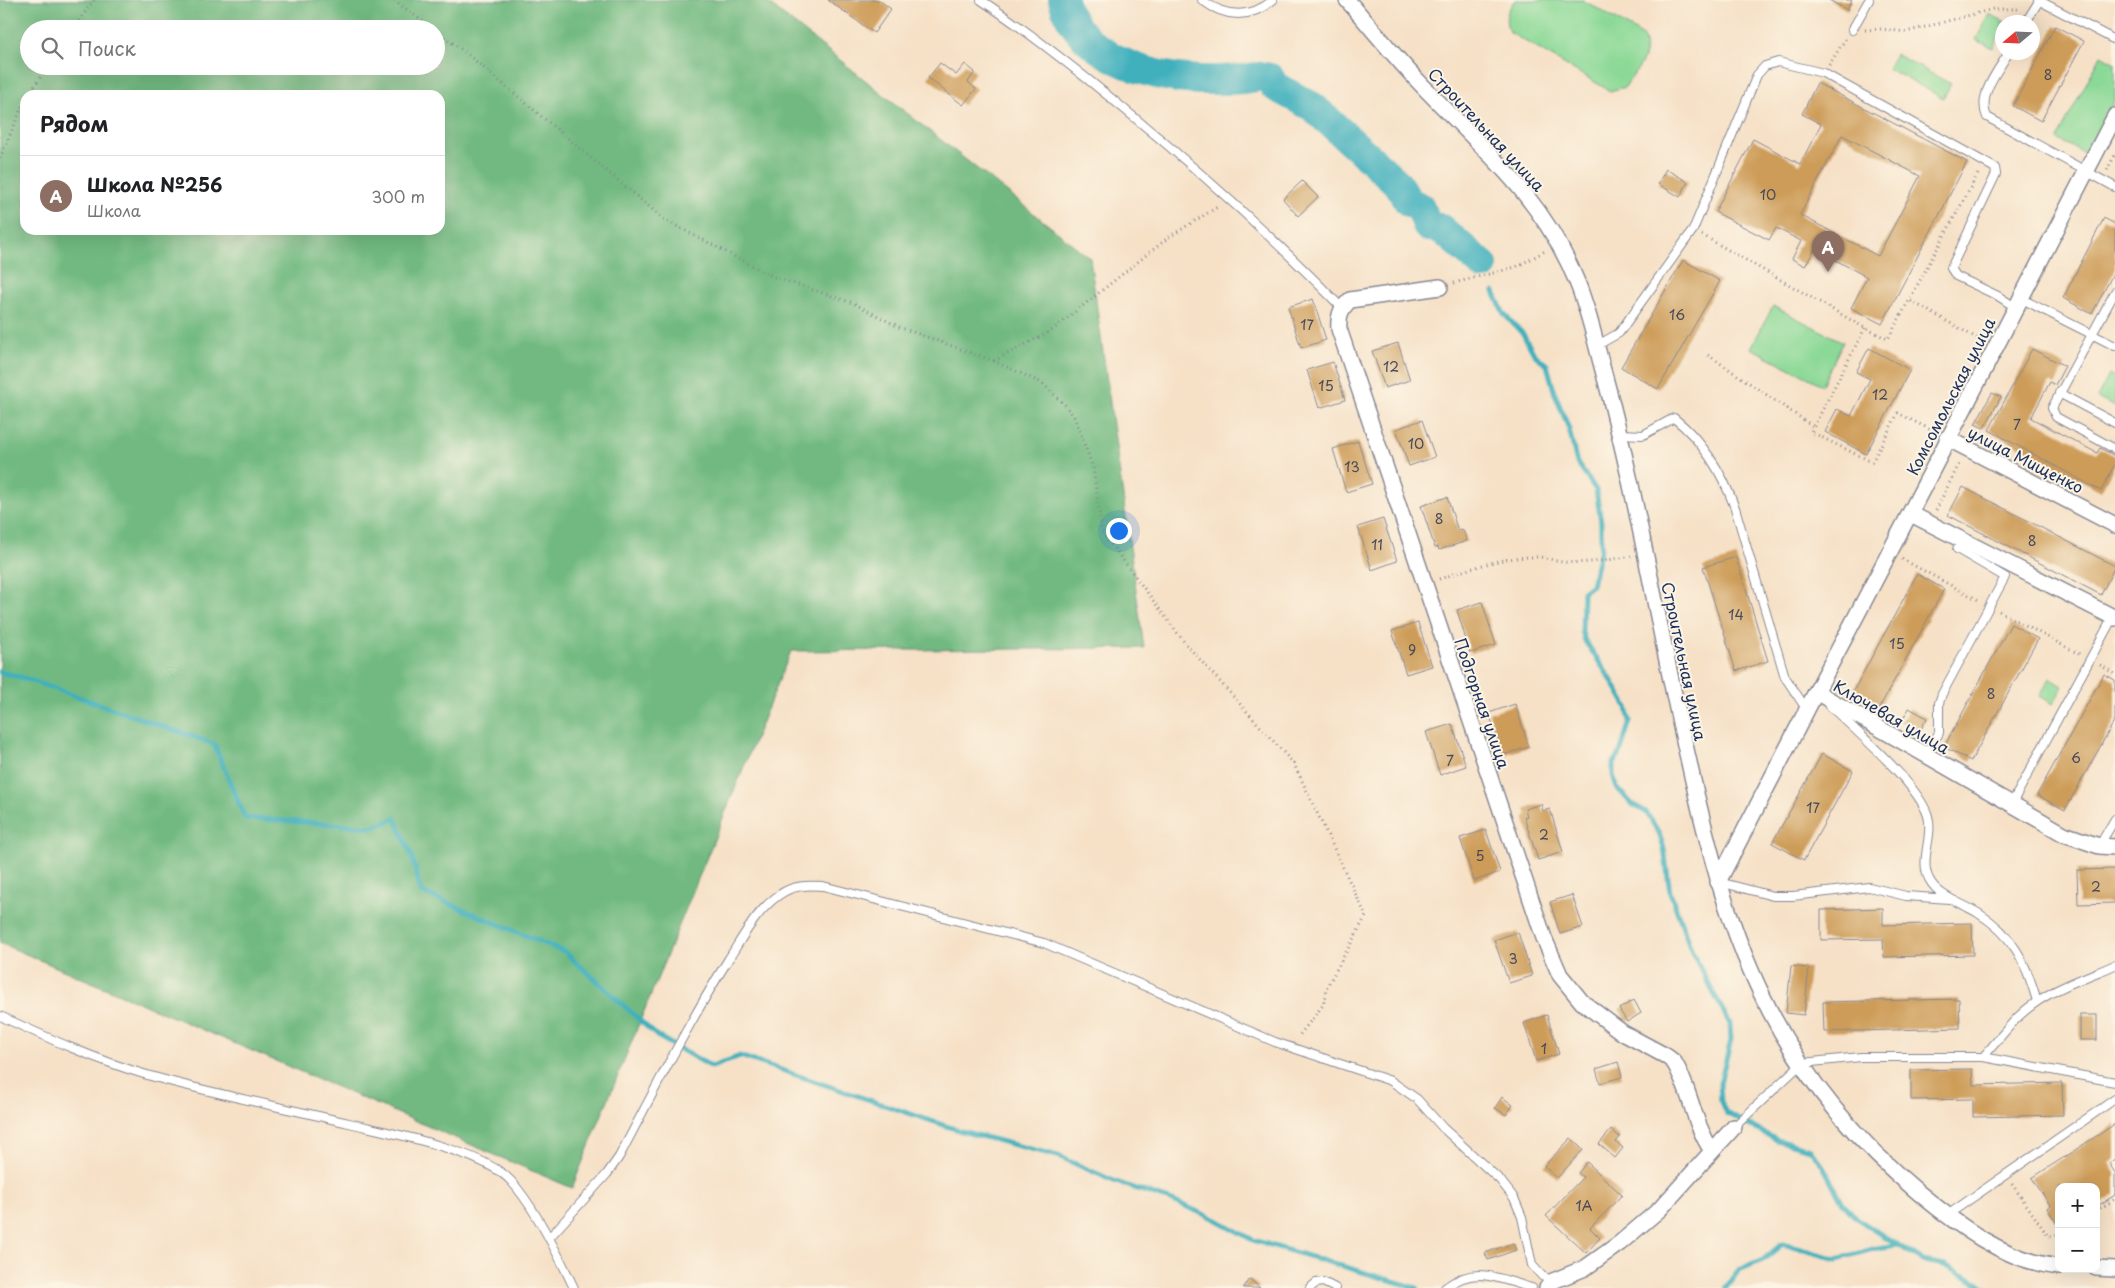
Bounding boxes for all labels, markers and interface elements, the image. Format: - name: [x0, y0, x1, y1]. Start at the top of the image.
- north arrow: [1995, 15, 2040, 60]
- search box: [20, 20, 445, 75]
- icon: search: [38, 34, 66, 62]
- text: Поиск: [78, 34, 136, 62]
- street label: Строительная улица: [1423, 62, 1551, 196]
- house number: 8: [2044, 64, 2052, 85]
- text: Рядом: [40, 107, 108, 139]
- text: Школа №256: [87, 170, 222, 198]
- text: A: [50, 184, 62, 208]
- text: 300 m: [371, 184, 425, 208]
- house number: 10: [1760, 184, 1776, 205]
- text: Школа: [87, 198, 141, 222]
- pin: A: [1812, 231, 1844, 272]
- house number: 16: [1669, 304, 1685, 325]
- street label: Комсомольская улица: [1900, 313, 2000, 479]
- house number: 17: [1300, 314, 1314, 335]
- house number: 12: [1383, 356, 1399, 377]
- house number: 15: [1318, 375, 1334, 396]
- house number: 12: [1872, 384, 1888, 405]
- house number: 7: [2013, 414, 2021, 435]
- street label: улица Мищенко: [1964, 419, 2088, 499]
- house number: 10: [1408, 433, 1424, 454]
- house number: 13: [1344, 456, 1360, 477]
- house number: 8: [1435, 508, 1443, 529]
- your location: [1106, 518, 1132, 544]
- house number: 8: [2028, 530, 2036, 551]
- house number: 11: [1371, 534, 1383, 555]
- street label: Строительная улица: [1656, 579, 1714, 743]
- house number: 14: [1728, 604, 1744, 625]
- house number: 15: [1889, 633, 1905, 654]
- street label: Подгорная улица: [1449, 634, 1517, 772]
- house number: 9: [1408, 639, 1416, 660]
- street label: Ключевая улица: [1830, 673, 1954, 759]
- house number: 8: [1987, 683, 1995, 704]
- house number: 6: [2071, 747, 2081, 768]
- house number: 7: [1446, 750, 1454, 771]
- house number: 17: [1806, 797, 1820, 818]
- house number: 2: [1539, 824, 1549, 845]
- house number: 5: [1475, 845, 1485, 866]
- house number: 2: [2091, 876, 2101, 897]
- house number: 3: [1508, 948, 1518, 969]
- house number: 1: [1541, 1038, 1547, 1059]
- map controls: [2055, 1183, 2100, 1273]
- button: +: [2055, 1183, 2100, 1228]
- house number: 1А: [1575, 1195, 1593, 1216]
- button: −: [2055, 1228, 2100, 1273]

